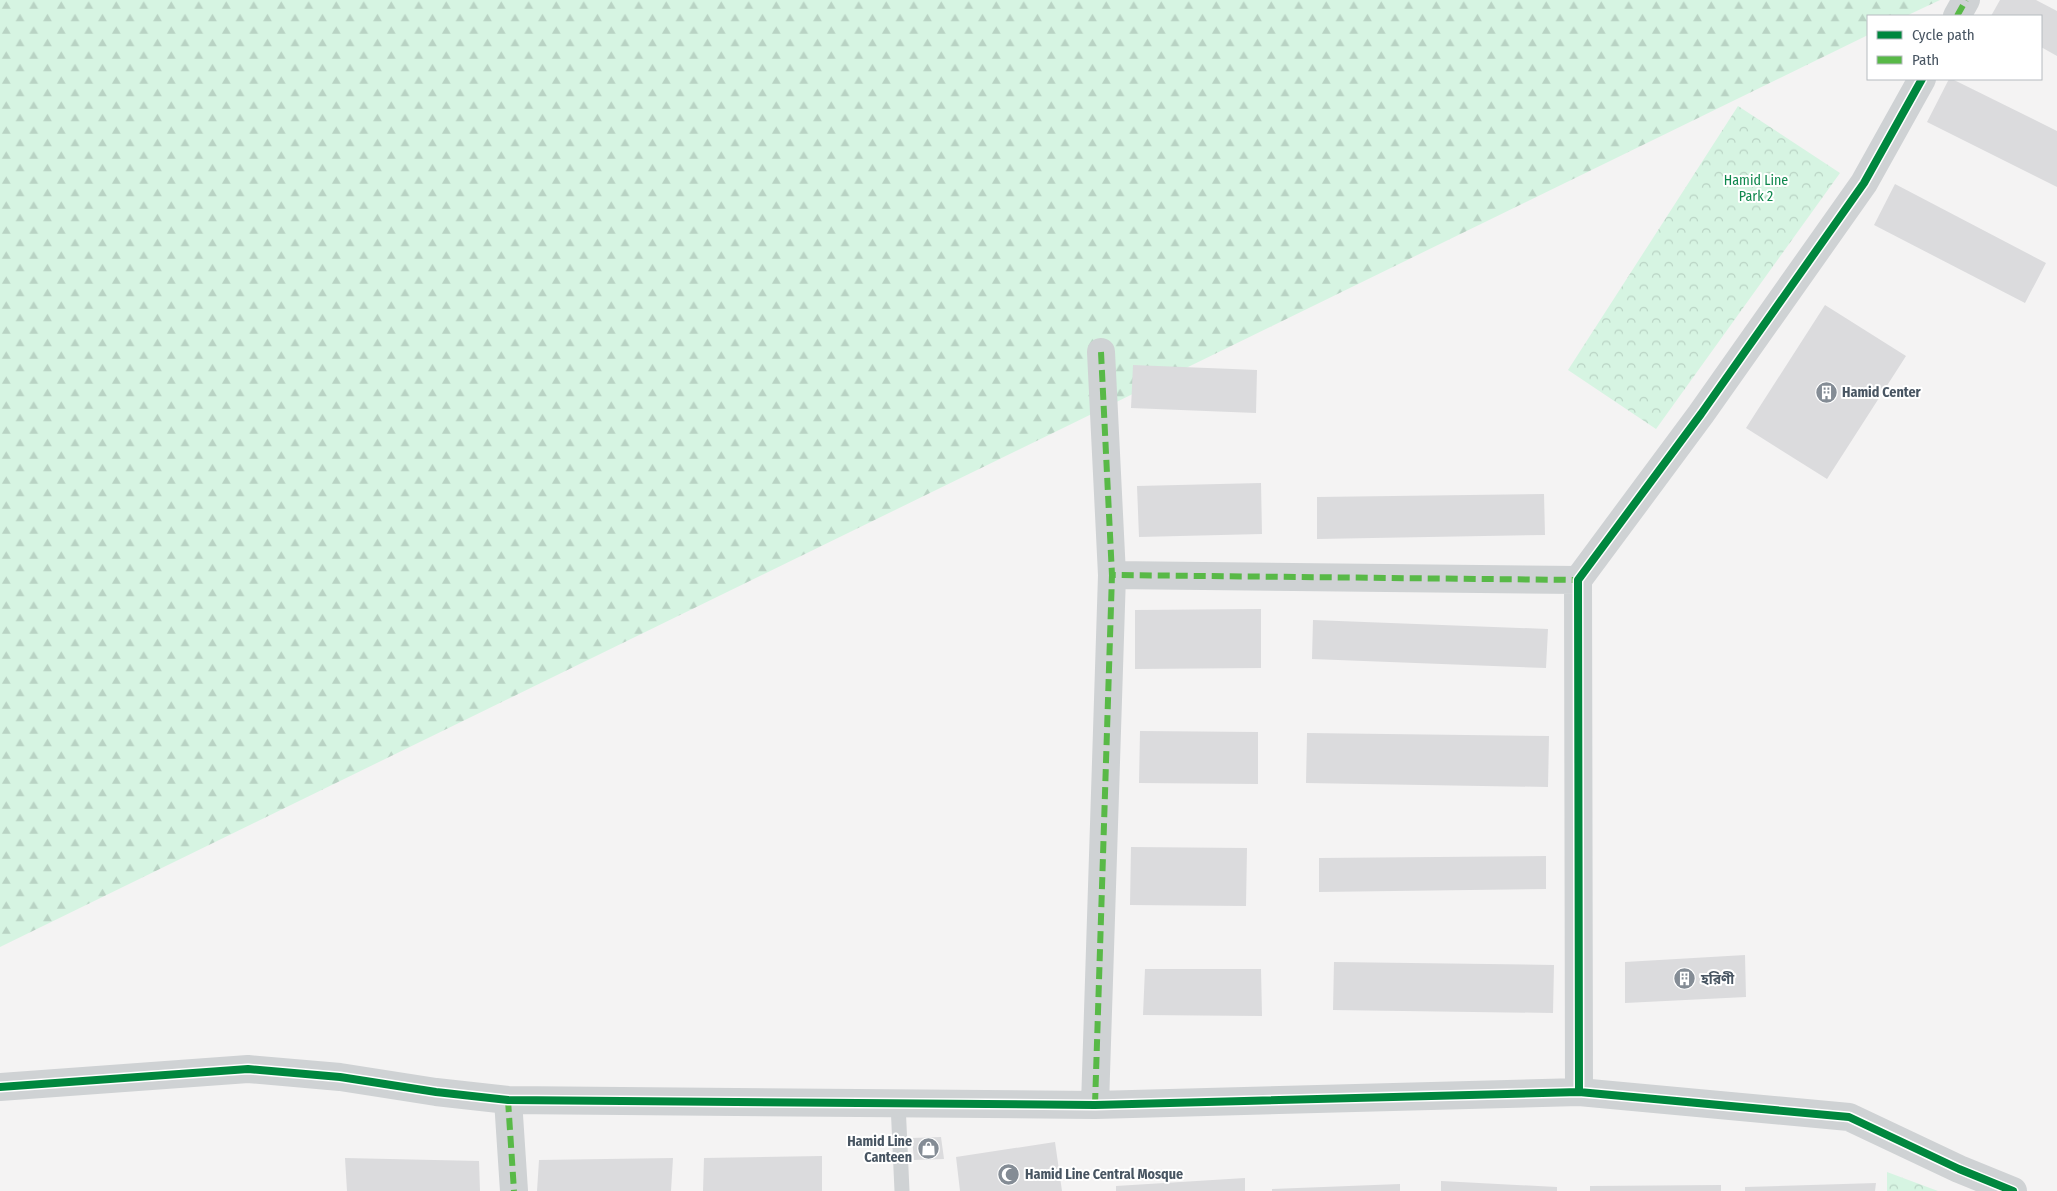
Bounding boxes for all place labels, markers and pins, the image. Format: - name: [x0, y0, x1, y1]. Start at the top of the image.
- building icon: Hamid Center: [1814, 380, 1838, 404]
- place label: Hamid Center: [1842, 384, 1921, 401]
- building icon: হরিণী: [1673, 967, 1697, 991]
- place label: হরিণী: [1700, 971, 1735, 988]
- place label: Hamid Line Canteen: [847, 1133, 912, 1166]
- shop icon: Hamid Line Canteen: [916, 1137, 940, 1161]
- mosque icon: Hamid Line Central Mosque: [997, 1162, 1021, 1186]
- place label: Hamid Line Central Mosque: [1025, 1166, 1183, 1183]

